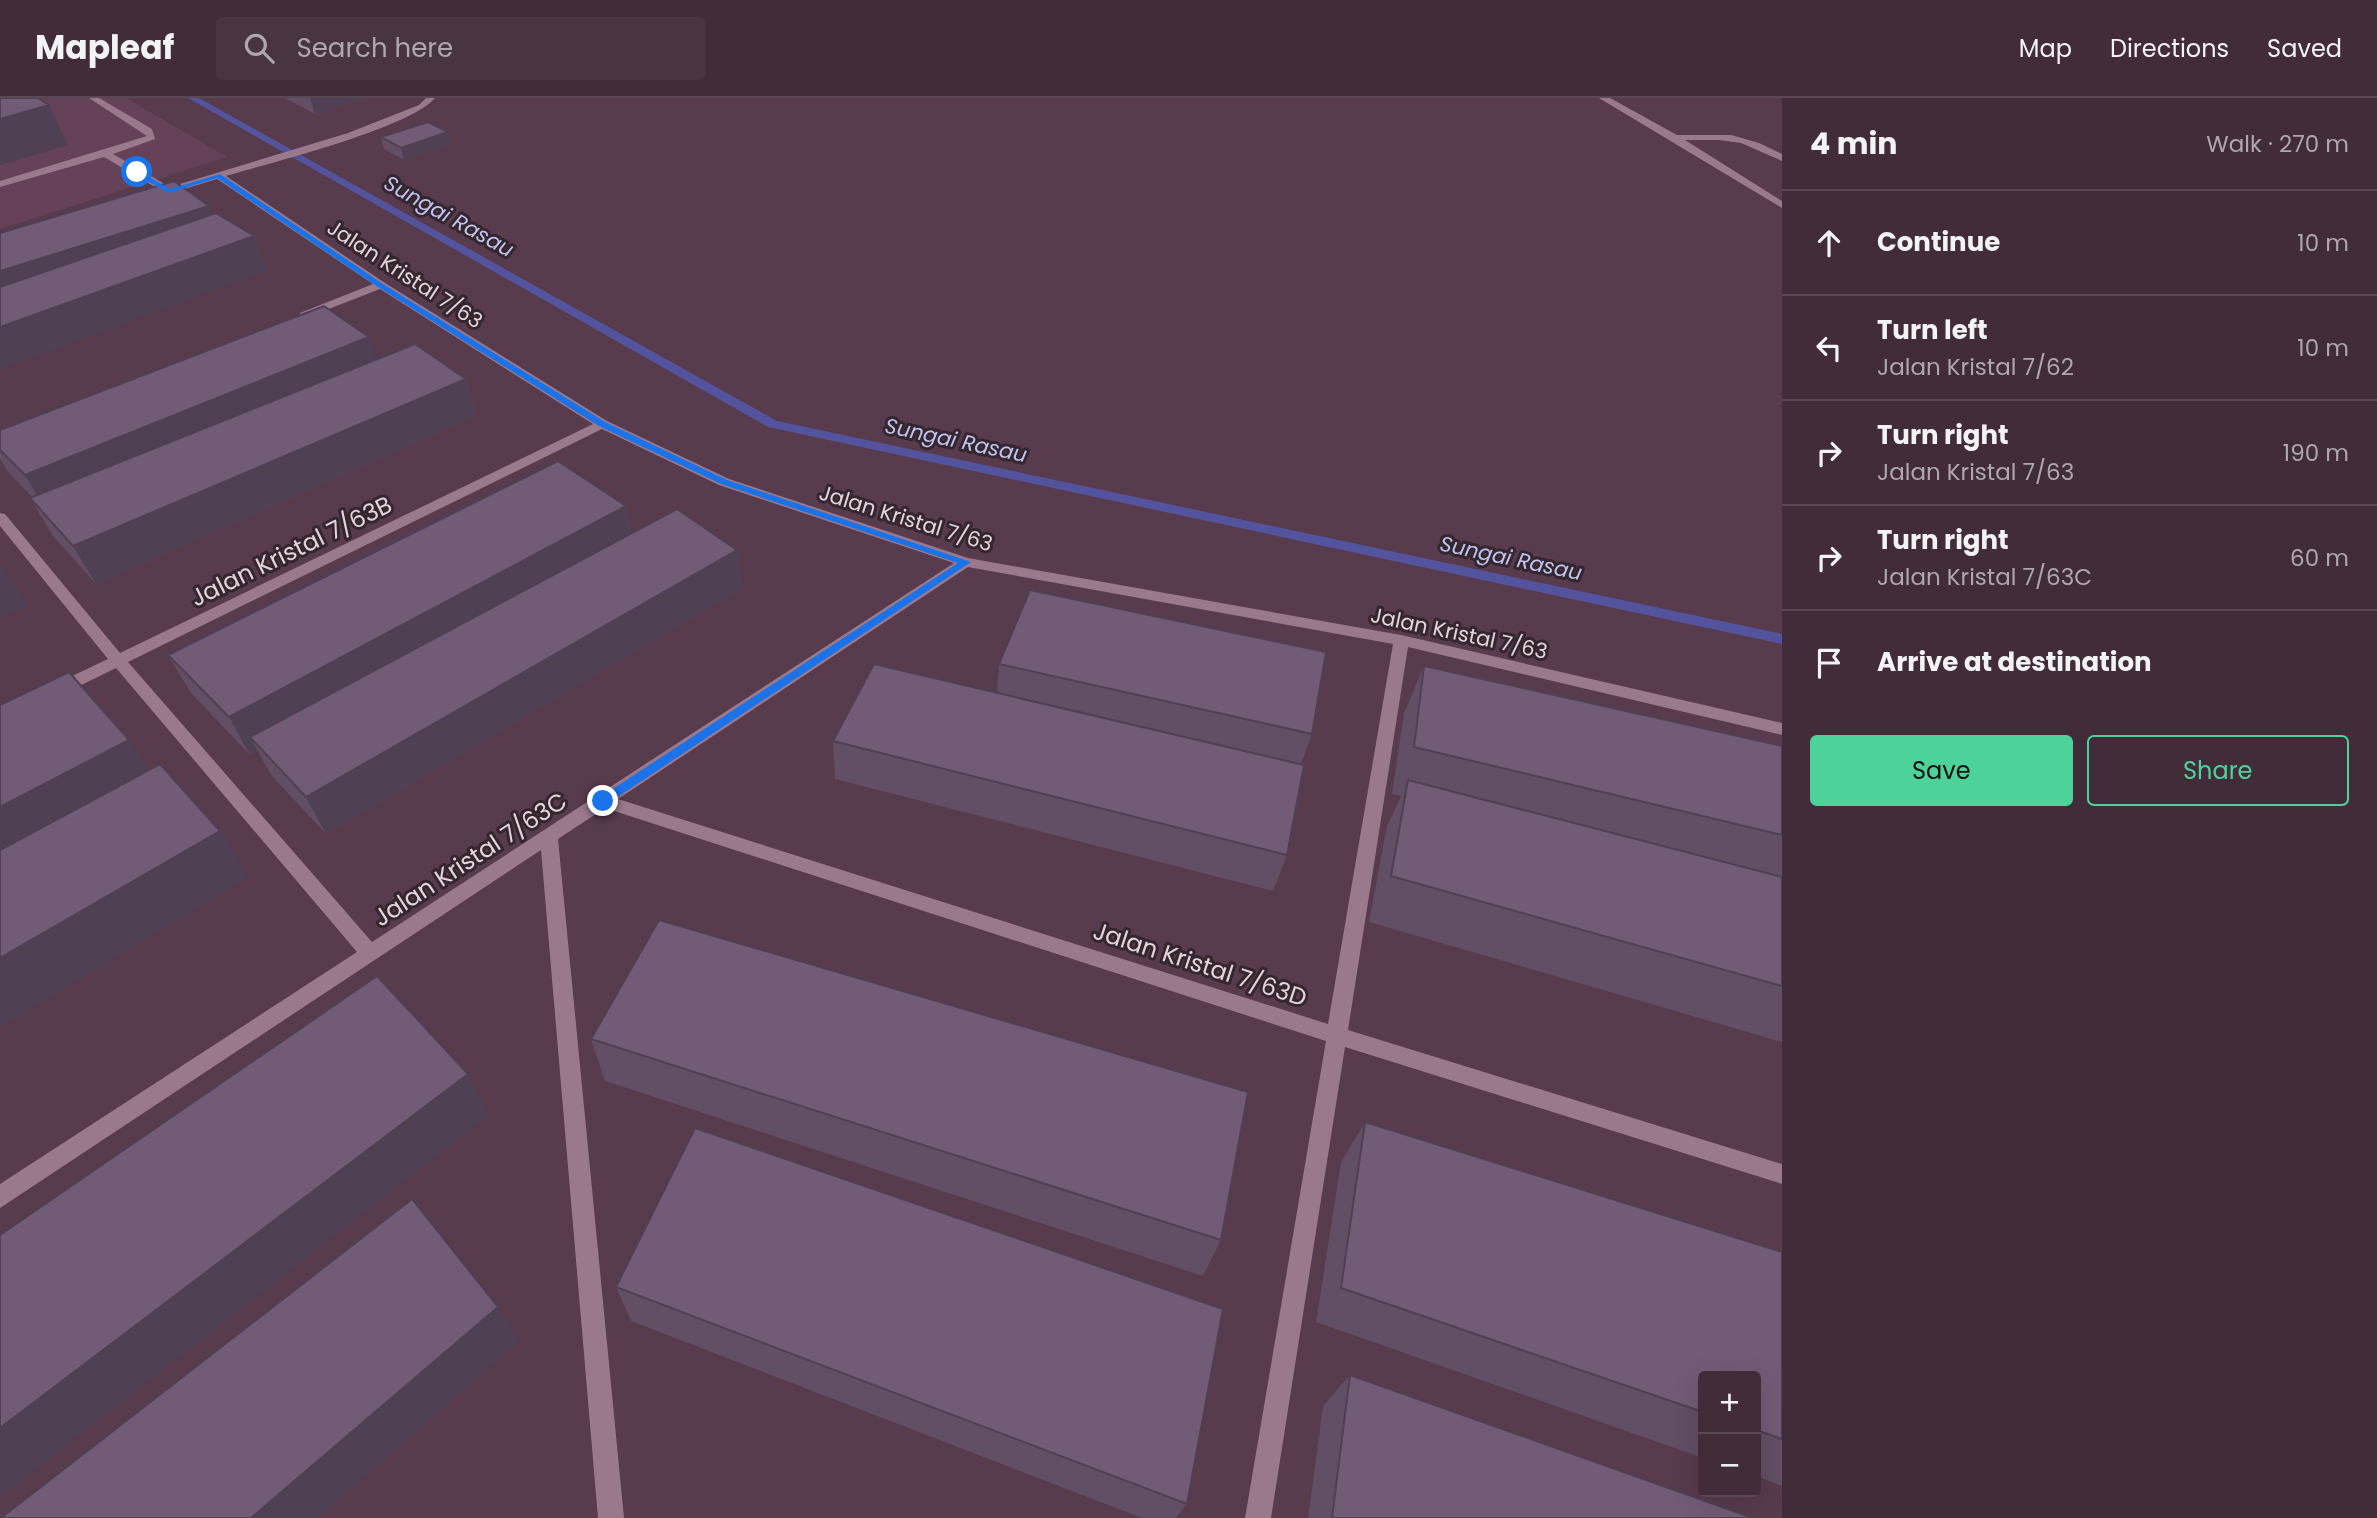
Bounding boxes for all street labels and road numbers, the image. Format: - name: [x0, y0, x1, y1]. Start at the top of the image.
- street label: Jalan Kristal 7/63: [322, 213, 488, 335]
- street label: Jalan Kristal 7/63: [816, 478, 996, 558]
- street label: Jalan Kristal 7/63B: [185, 488, 397, 614]
- street label: Jalan Kristal 7/63: [1368, 600, 1550, 666]
- street label: Jalan Kristal 7/63C: [367, 784, 573, 934]
- street label: Jalan Kristal 7/63D: [1089, 914, 1311, 1014]

